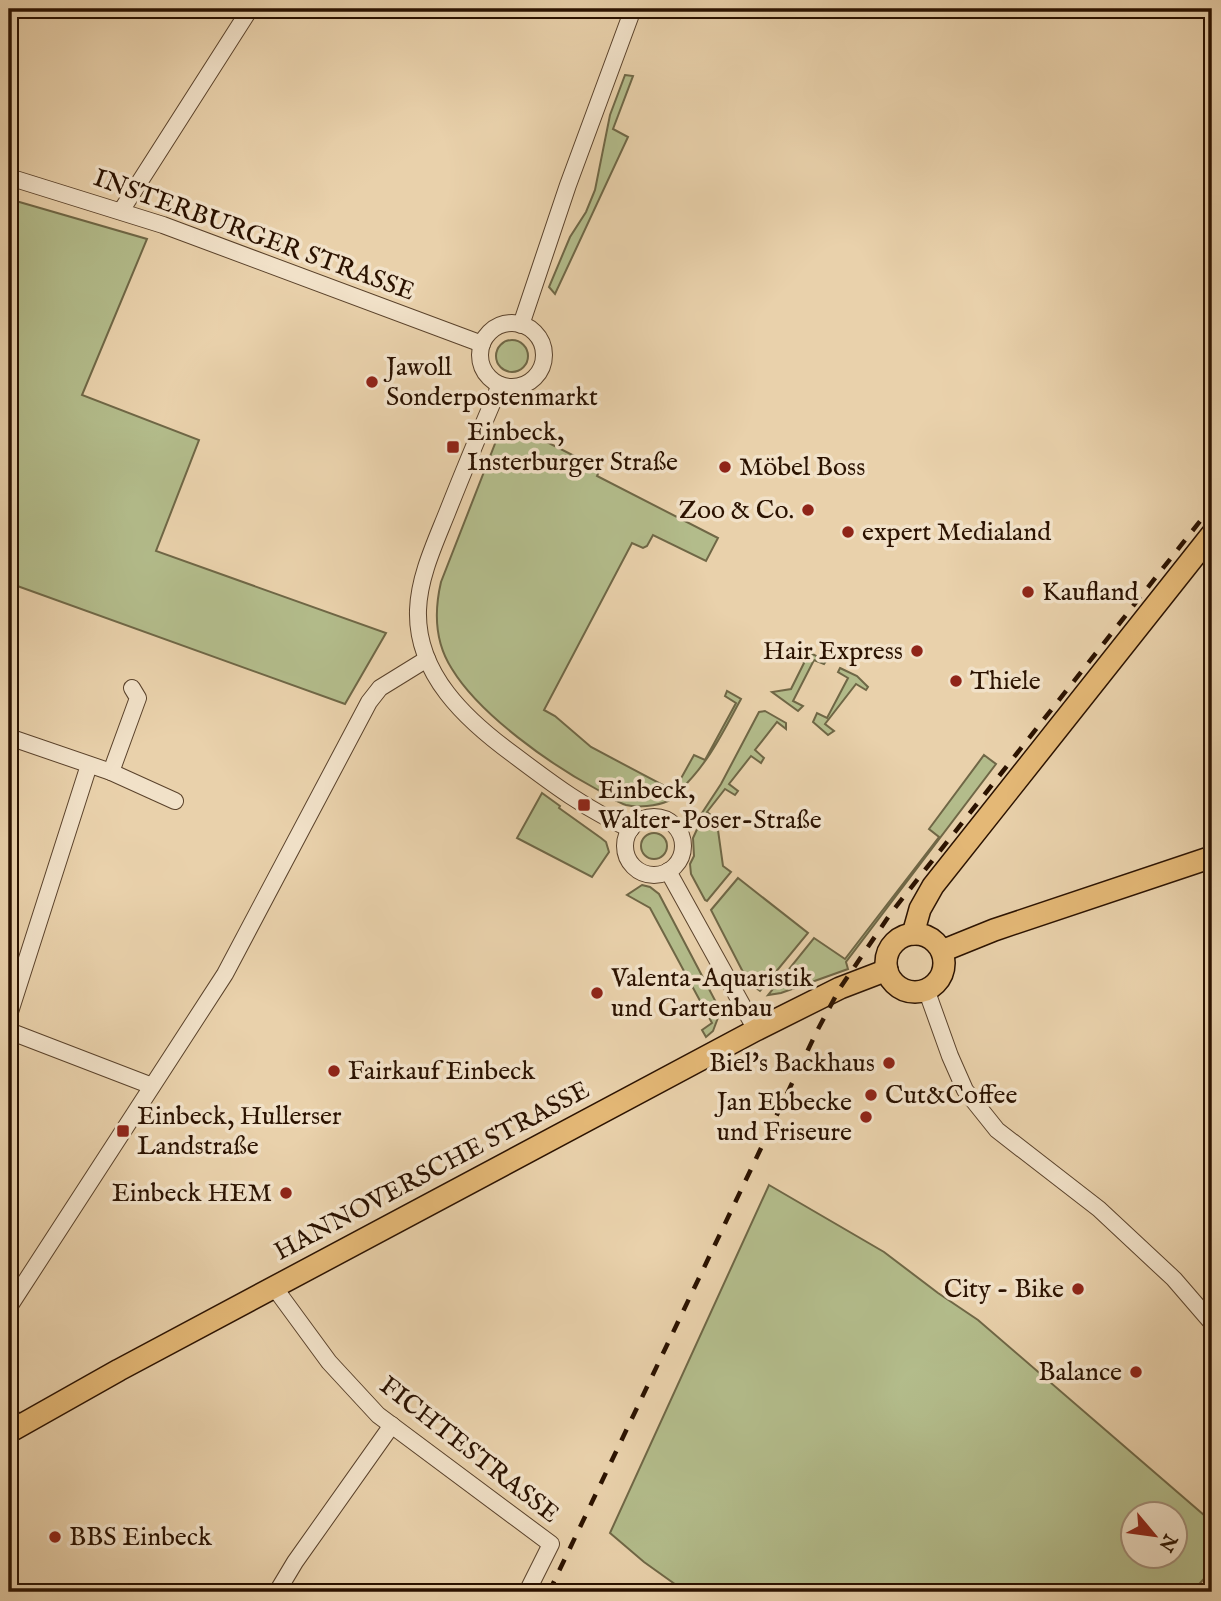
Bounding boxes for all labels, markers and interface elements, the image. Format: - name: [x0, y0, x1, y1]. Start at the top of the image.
- street label: INSTERBURGER STRASSE: [89, 161, 419, 309]
- place label: Jawoll Sonderpostenmarkt: [383, 351, 598, 414]
- marker: Jawoll Sonderpostenmarkt: [364, 374, 380, 390]
- place label: Einbeck, Insterburger Straße: [467, 416, 678, 479]
- marker: Einbeck, Insterburger Straße: [445, 439, 461, 455]
- place label: Möbel Boss: [739, 451, 865, 484]
- marker: Möbel Boss: [717, 459, 733, 475]
- place label: Zoo & Co.: [679, 494, 794, 527]
- marker: Zoo & Co.: [800, 502, 816, 518]
- place label: expert Medialand: [862, 516, 1051, 549]
- marker: expert Medialand: [840, 524, 856, 540]
- place label: Kaufland: [1042, 576, 1139, 609]
- marker: Kaufland: [1020, 584, 1036, 600]
- place label: Hair Express: [763, 635, 903, 668]
- marker: Hair Express: [909, 643, 925, 659]
- place label: Thiele: [970, 665, 1041, 698]
- marker: Thiele: [948, 673, 964, 689]
- place label: Einbeck, Walter-Poser-Straße: [598, 774, 822, 837]
- marker: Einbeck, Walter-Poser-Straße: [576, 797, 592, 813]
- place label: Valenta-Aquaristik und Gartenbau: [610, 962, 814, 1025]
- marker: Valenta-Aquaristik und Gartenbau: [589, 985, 605, 1001]
- place label: Biel's Backhaus: [709, 1047, 875, 1080]
- place label: Fairkauf Einbeck: [348, 1055, 536, 1088]
- marker: Biel's Backhaus: [881, 1055, 897, 1071]
- marker: Fairkauf Einbeck: [326, 1063, 342, 1079]
- street label: HANNOVERSCHE STRASSE: [269, 1074, 595, 1268]
- place label: Cut&Coffee: [885, 1079, 1018, 1112]
- place label: Jan Ebbecke und Friseure: [714, 1086, 852, 1149]
- marker: Cut&Coffee: [863, 1087, 879, 1103]
- place label: Einbeck, Hullerser Landstraße: [137, 1100, 342, 1163]
- marker: Jan Ebbecke und Friseure: [858, 1109, 874, 1125]
- marker: Einbeck, Hullerser Landstraße: [115, 1123, 131, 1139]
- place label: Einbeck HEM: [112, 1177, 272, 1210]
- marker: Einbeck HEM: [278, 1185, 294, 1201]
- place label: City - Bike: [944, 1273, 1064, 1306]
- marker: City - Bike: [1070, 1281, 1086, 1297]
- place label: Balance: [1038, 1356, 1122, 1389]
- marker: Balance: [1128, 1364, 1144, 1380]
- street label: FICHTESTRASSE: [372, 1369, 566, 1531]
- north arrow: [1120, 1500, 1190, 1570]
- place label: BBS Einbeck: [69, 1521, 213, 1554]
- text: N: [1152, 1528, 1182, 1556]
- marker: BBS Einbeck: [47, 1529, 63, 1545]

